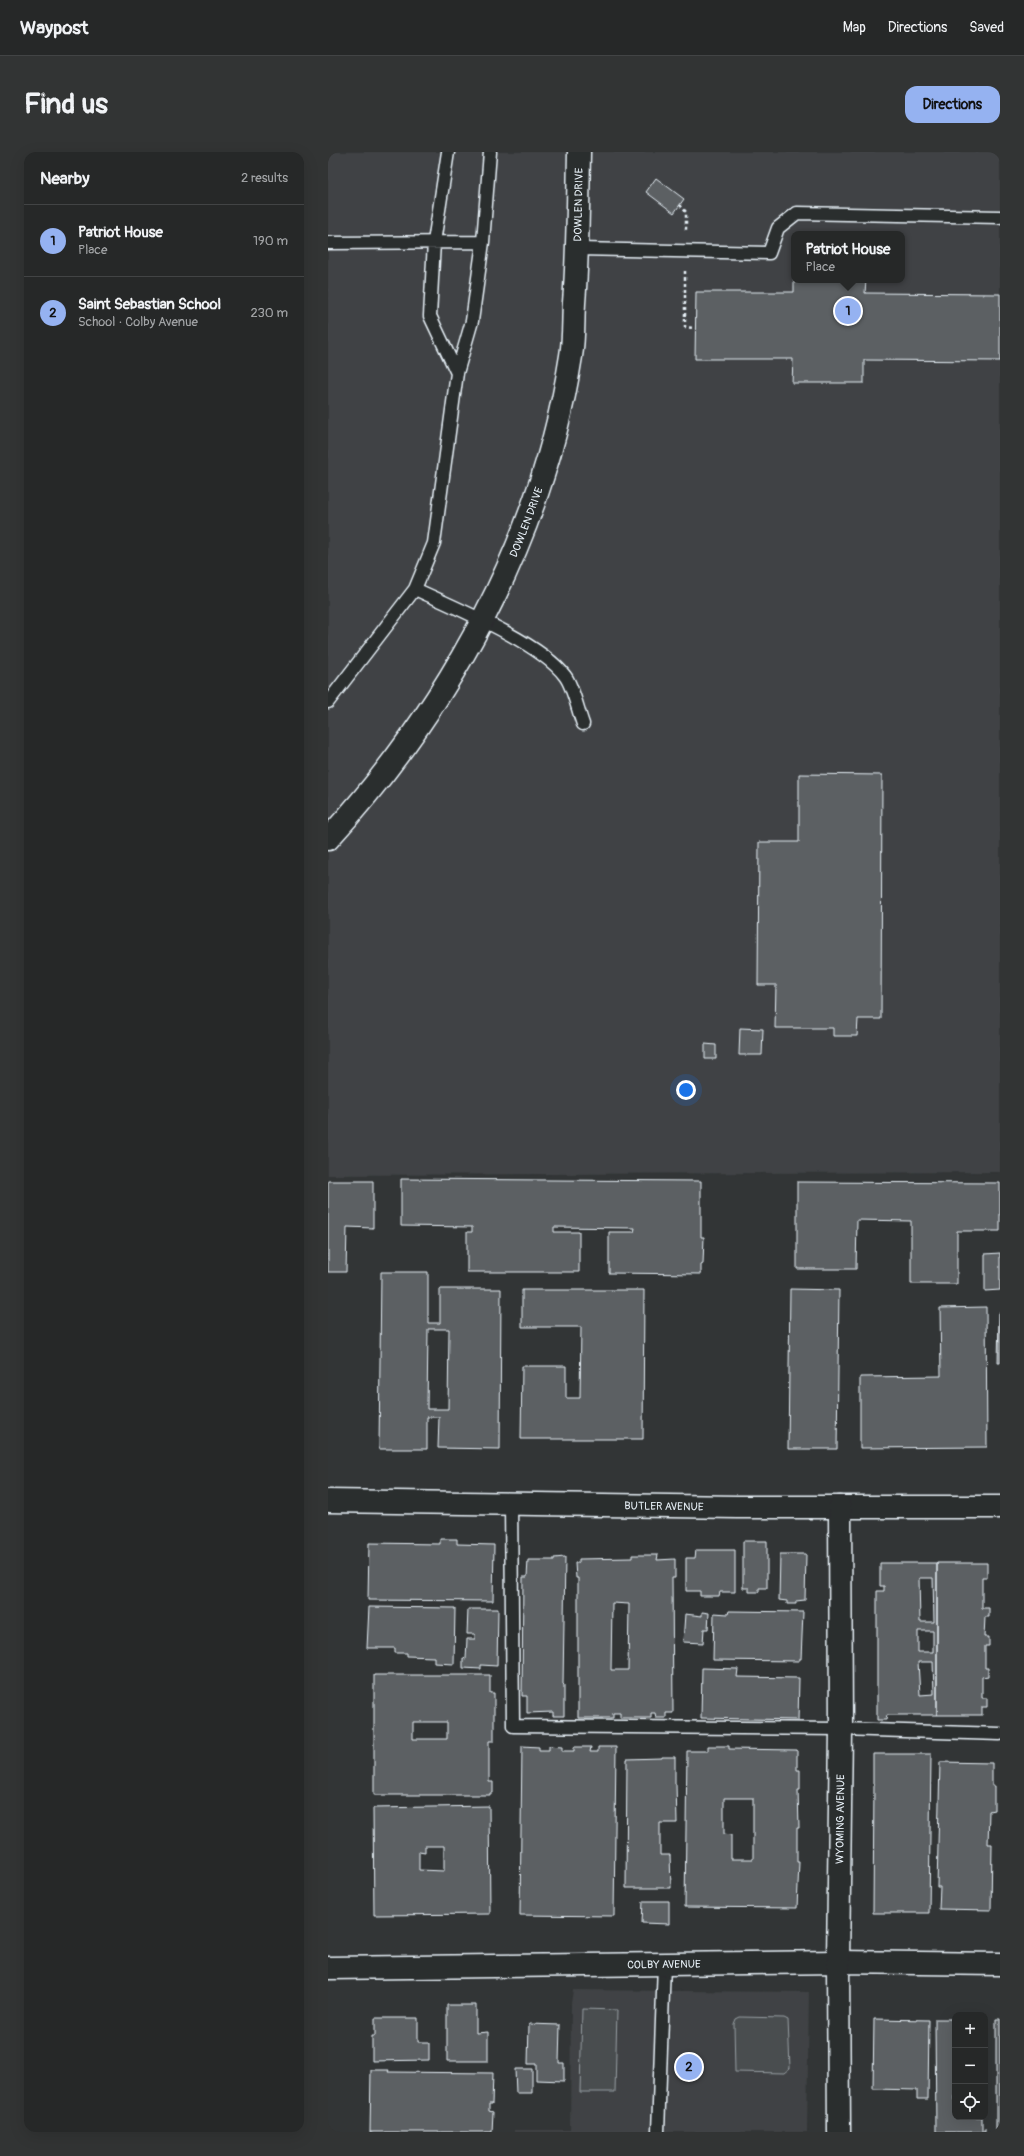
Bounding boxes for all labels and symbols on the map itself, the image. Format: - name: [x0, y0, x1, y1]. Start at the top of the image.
- street label: DOWLEN DRIVE: [571, 167, 586, 242]
- pin: 1: [835, 296, 861, 326]
- street label: DOWLEN DRIVE: [507, 485, 546, 559]
- your location: [676, 1080, 696, 1100]
- street label: BUTLER AVENUE: [624, 1499, 704, 1514]
- street label: WYOMING AVENUE: [833, 1774, 847, 1864]
- street label: COLBY AVENUE: [627, 1958, 701, 1971]
- pin: 2: [676, 2052, 702, 2082]

